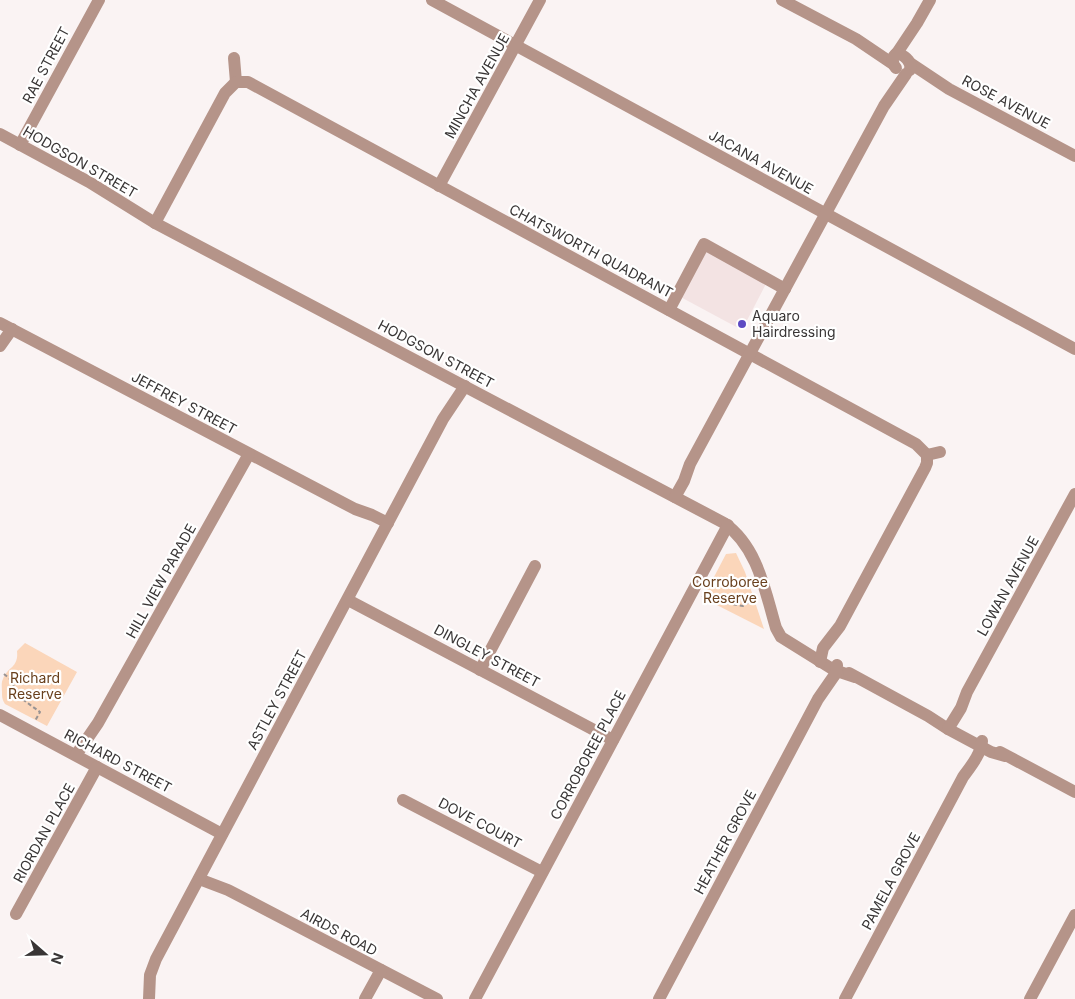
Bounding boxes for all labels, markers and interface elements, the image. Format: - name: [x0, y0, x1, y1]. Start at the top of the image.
- street label: RAE STREET: [18, 24, 73, 106]
- street label: MINCHA AVENUE: [441, 30, 512, 141]
- street label: ROSE AVENUE: [959, 71, 1053, 132]
- street label: HODGSON STREET: [20, 122, 140, 201]
- street label: JACANA AVENUE: [706, 126, 816, 197]
- street label: CHATSWORTH QUADRANT: [507, 200, 676, 301]
- place label: Aquaro Hairdressing: [752, 307, 836, 340]
- street label: HODGSON STREET: [375, 316, 497, 391]
- marker: Aquaro Hairdressing: [736, 318, 748, 330]
- street label: JEFFREY STREET: [129, 368, 240, 437]
- street label: HILL VIEW PARADE: [122, 521, 199, 641]
- street label: LOWAN AVENUE: [973, 533, 1042, 639]
- park label: Corroboree Reserve: [692, 573, 768, 606]
- street label: DINGLEY STREET: [431, 620, 543, 691]
- street label: ASTLEY STREET: [243, 647, 310, 752]
- park label: Richard Reserve: [8, 669, 62, 702]
- street label: CORROBOREE PLACE: [546, 687, 629, 822]
- street label: RICHARD STREET: [62, 725, 175, 796]
- street label: RIORDAN PLACE: [9, 780, 78, 885]
- street label: HEATHER GROVE: [690, 787, 759, 897]
- street label: DOVE COURT: [436, 794, 525, 852]
- street label: PAMELA GROVE: [858, 829, 923, 932]
- street label: AIRDS ROAD: [298, 904, 381, 959]
- north arrow: [20, 929, 70, 979]
- text: N: [48, 951, 67, 967]

